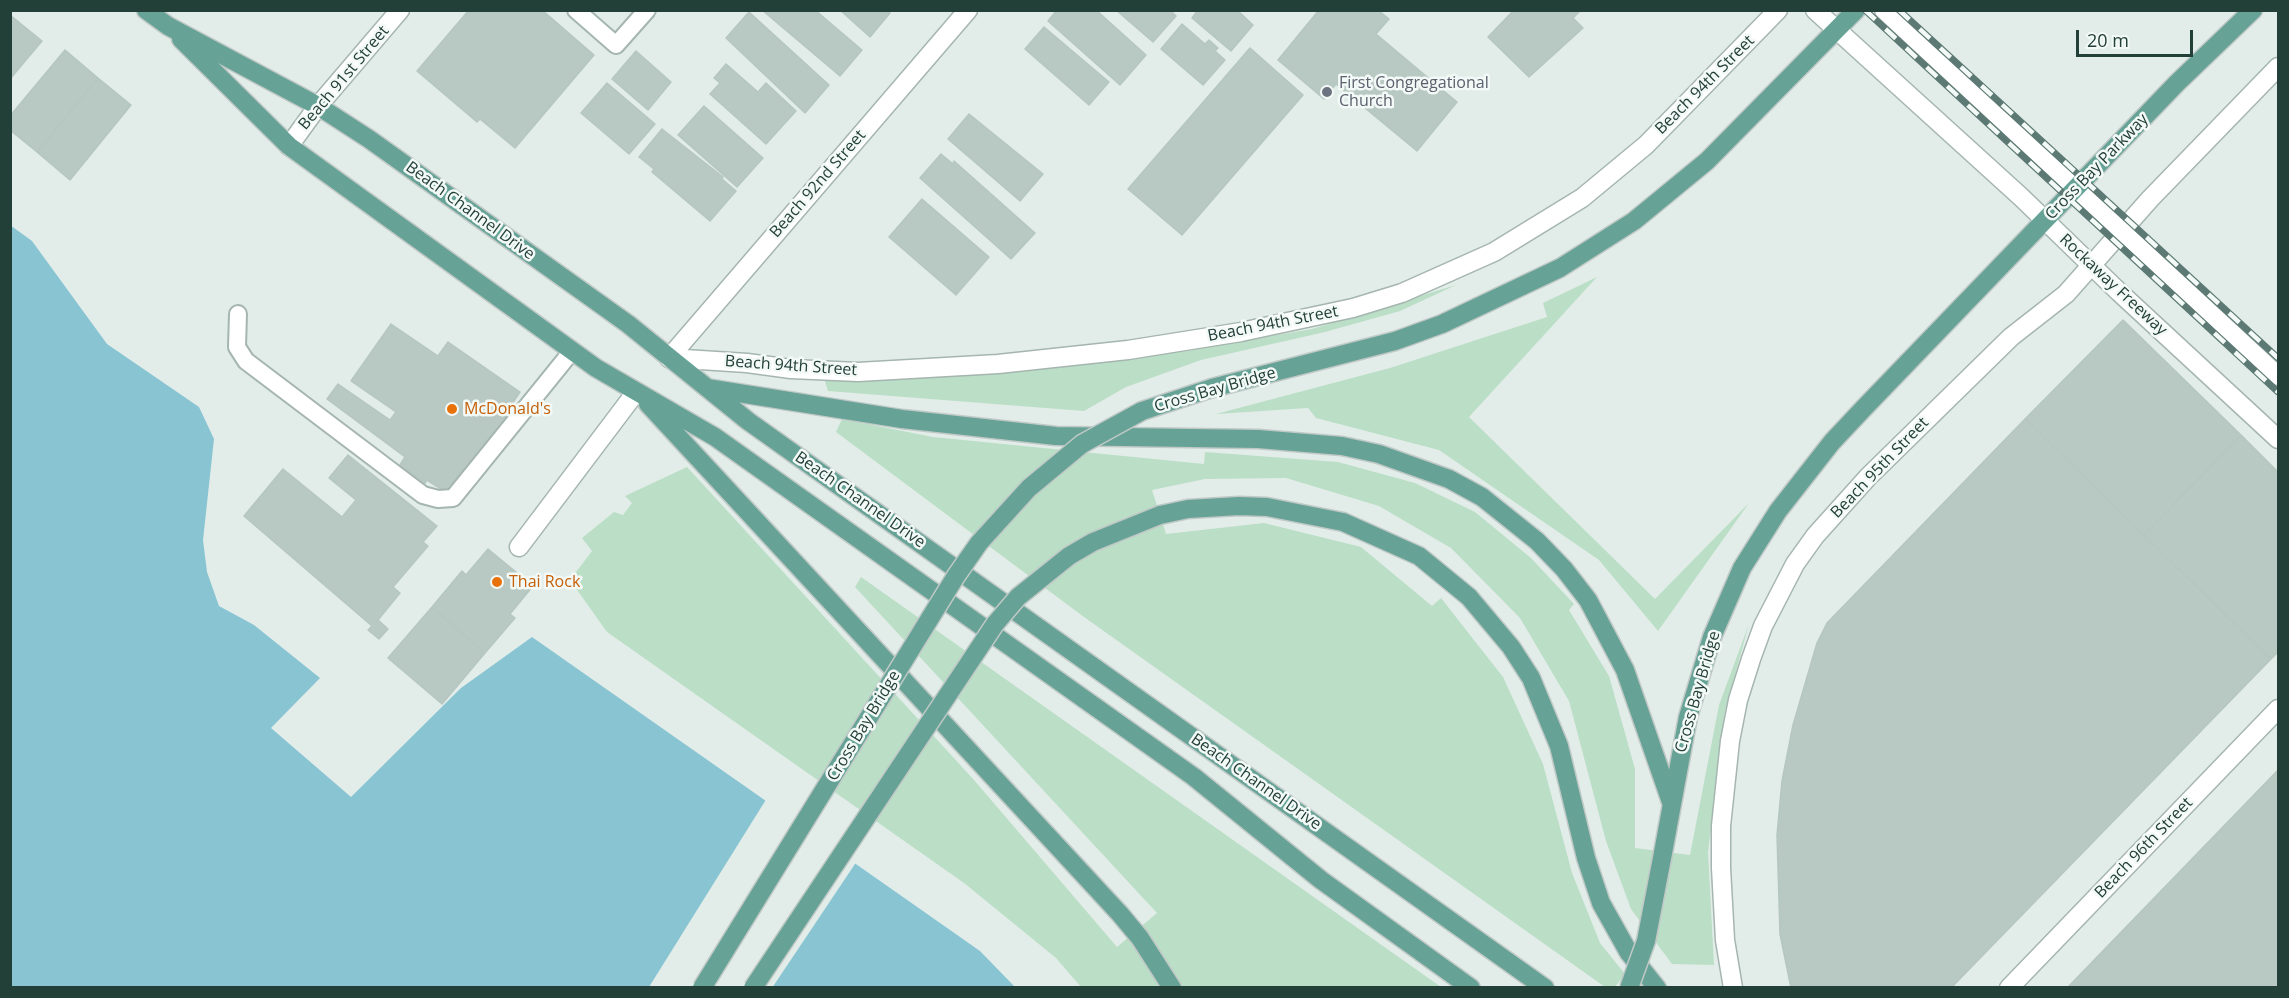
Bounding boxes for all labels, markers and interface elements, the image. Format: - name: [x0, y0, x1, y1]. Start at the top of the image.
- scale bar: [2079, 18, 2196, 56]
- street label: Beach 91st Street: [295, 22, 393, 134]
- text: 20 m: [2087, 28, 2129, 52]
- street label: Beach 94th Street: [1651, 31, 1759, 139]
- place label: First Congregational Church: [1339, 73, 1489, 111]
- marker: First Congregational Church: [1320, 85, 1334, 99]
- street label: Cross Bay Parkway: [2042, 110, 2152, 224]
- street label: Beach 92nd Street: [766, 126, 870, 242]
- street label: Beach Channel Drive: [402, 158, 538, 264]
- street label: Rockaway Freeway: [2055, 230, 2171, 340]
- street label: Beach 94th Street: [1206, 302, 1340, 346]
- street label: Beach 94th Street: [724, 352, 858, 380]
- street label: Cross Bay Bridge: [1152, 363, 1278, 417]
- place label: McDonald's: [464, 399, 551, 419]
- marker: McDonald's: [445, 402, 459, 416]
- street label: Beach 95th Street: [1827, 414, 1933, 522]
- street label: Beach Channel Drive: [791, 448, 929, 552]
- place label: Thai Rock: [509, 572, 580, 592]
- marker: Thai Rock: [490, 575, 504, 589]
- street label: Cross Bay Bridge: [1671, 629, 1725, 755]
- street label: Cross Bay Bridge: [823, 667, 905, 785]
- street label: Beach Channel Drive: [1187, 730, 1325, 834]
- street label: Beach 96th Street: [2091, 794, 2197, 902]

